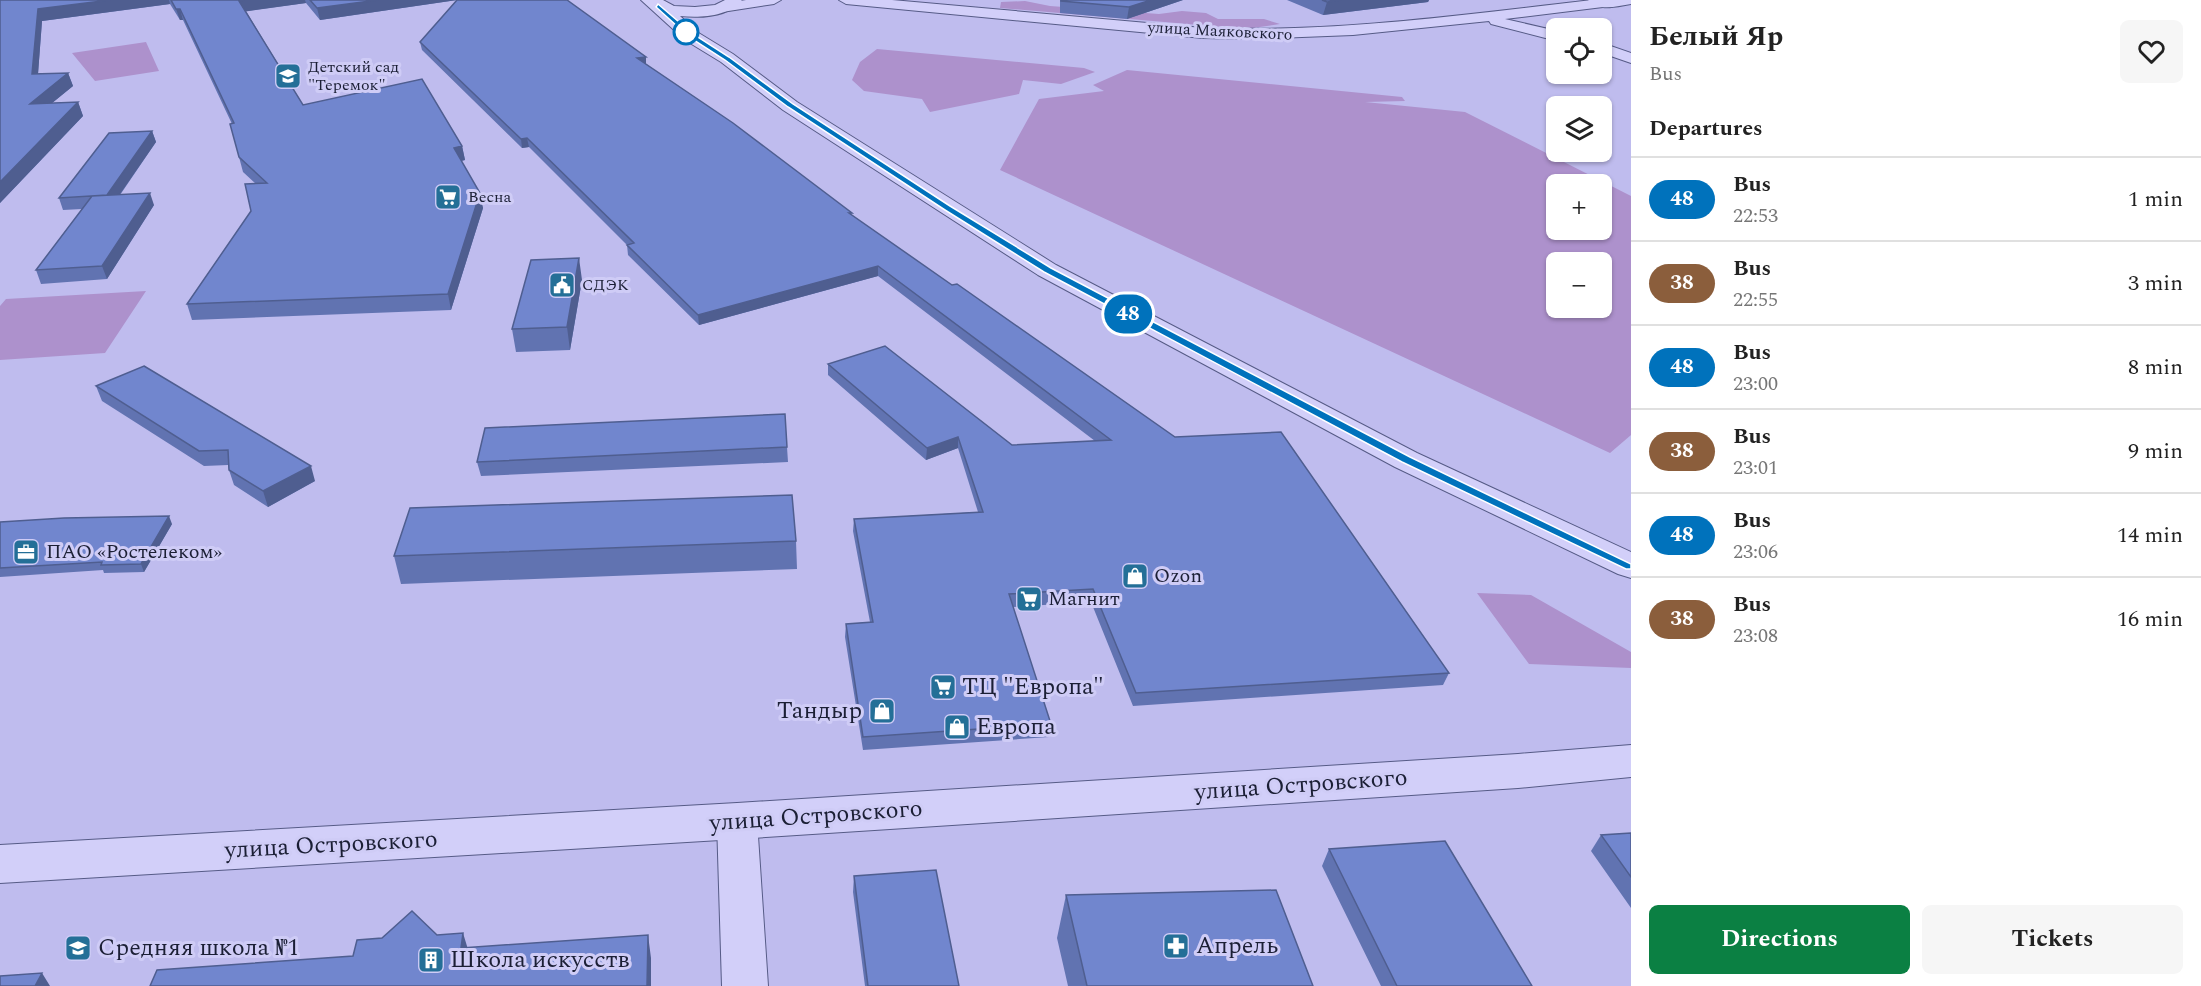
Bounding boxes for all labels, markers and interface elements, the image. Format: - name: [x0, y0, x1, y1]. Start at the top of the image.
- street label: улица Маяковского: [1146, 15, 1293, 47]
- text: Белый Яр: [1649, 15, 1783, 58]
- map controls: [1546, 18, 1612, 318]
- button: locate: [1546, 18, 1612, 84]
- unlabelled marker: [673, 19, 699, 45]
- button: heart: [2120, 20, 2183, 83]
- place label: Детский сад "Теремок": [308, 55, 399, 97]
- text: Bus: [1649, 59, 1682, 89]
- school or university icon: Детский сад "Теремок": [273, 61, 303, 91]
- button: layers: [1546, 96, 1612, 162]
- text: Departures: [1649, 112, 1763, 145]
- text: Bus: [1733, 168, 1771, 201]
- button: +: [1546, 174, 1612, 240]
- supermarket icon: Весна: [433, 182, 463, 212]
- text: 48: [1670, 183, 1694, 215]
- text: 1 min: [2128, 183, 2183, 216]
- place label: Весна: [468, 185, 512, 209]
- text: 22:53: [1733, 201, 1778, 231]
- button: −: [1546, 252, 1612, 318]
- text: Bus: [1733, 252, 1771, 285]
- text: 38: [1670, 267, 1694, 299]
- text: 3 min: [2128, 267, 2183, 300]
- public building icon: СДЭК: [547, 270, 577, 300]
- place label: СДЭК: [582, 273, 629, 297]
- text: 22:55: [1733, 285, 1778, 315]
- line badge: 48: [1101, 294, 1155, 334]
- text: 48: [1116, 298, 1140, 330]
- text: Bus: [1733, 336, 1771, 369]
- text: 48: [1670, 351, 1694, 383]
- text: 8 min: [2128, 351, 2183, 384]
- text: 23:00: [1733, 369, 1778, 399]
- text: Bus: [1733, 420, 1771, 453]
- text: 38: [1670, 435, 1694, 467]
- text: 9 min: [2128, 435, 2183, 468]
- text: 23:01: [1733, 453, 1778, 483]
- text: Bus: [1733, 504, 1771, 537]
- text: 48: [1670, 519, 1694, 551]
- text: 14 min: [2117, 519, 2183, 552]
- office icon: ПАО «Ростелеком»: [11, 537, 41, 567]
- place label: ПАО «Ростелеком»: [46, 537, 223, 567]
- text: 23:06: [1733, 537, 1778, 567]
- shop icon: Ozon: [1120, 561, 1150, 591]
- place label: Ozon: [1154, 561, 1202, 591]
- supermarket icon: Магнит: [1014, 584, 1044, 614]
- place label: Магнит: [1048, 584, 1120, 614]
- text: Bus: [1733, 588, 1771, 621]
- text: 38: [1670, 603, 1694, 635]
- text: 16 min: [2117, 603, 2183, 636]
- text: 23:08: [1733, 621, 1778, 651]
- place label: ТЦ "Европа": [962, 669, 1104, 705]
- supermarket icon: ТЦ "Европа": [928, 672, 958, 702]
- place label: Тандыр: [777, 693, 862, 729]
- shop icon: Тандыр: [867, 696, 897, 726]
- place label: Европа: [976, 709, 1056, 745]
- shop icon: Европа: [942, 712, 972, 742]
- street label: улица Островского: [1192, 760, 1409, 810]
- street label: улица Островского: [707, 791, 924, 841]
- street label: улица Островского: [223, 821, 438, 869]
- button: Directions: [1649, 905, 1910, 974]
- button: Tickets: [1922, 905, 2183, 974]
- place label: Апрель: [1196, 928, 1278, 964]
- place label: Средняя школа №1: [98, 930, 299, 966]
- pharmacy icon: Апрель: [1161, 931, 1191, 961]
- school or university icon: Средняя школа №1: [63, 933, 93, 963]
- place label: Школа искусств: [450, 942, 630, 978]
- building icon: Школа искусств: [416, 945, 446, 975]

